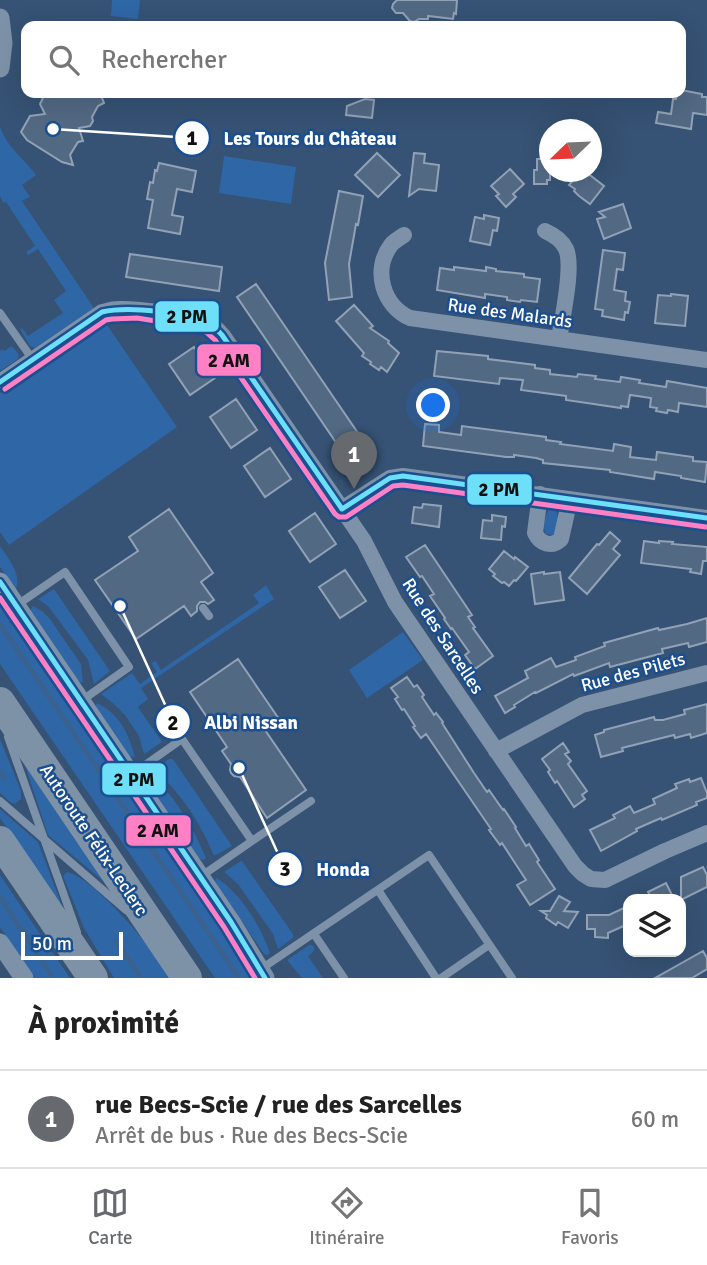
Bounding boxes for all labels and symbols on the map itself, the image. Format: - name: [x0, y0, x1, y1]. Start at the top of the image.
- callout: Les Tours du Château: [175, 118, 411, 158]
- north arrow: [539, 119, 602, 182]
- text: 1: [186, 125, 198, 151]
- text: Les Tours du Château: [223, 127, 397, 151]
- street label: Rue des Malards: [446, 293, 574, 333]
- line badge: 2 PM: [154, 300, 220, 333]
- text: 2 PM: [166, 305, 208, 329]
- line badge: 2 AM: [196, 343, 262, 377]
- text: 2 AM: [208, 349, 250, 373]
- your location: [416, 388, 450, 422]
- pin: 1: [331, 431, 377, 489]
- line badge: 2 PM: [466, 473, 533, 506]
- text: 2 PM: [478, 478, 520, 502]
- street label: Rue des Sarcelles: [397, 574, 489, 698]
- street label: Rue des Pilets: [578, 648, 688, 696]
- callout: Albi Nissan: [155, 702, 312, 742]
- text: 2: [167, 710, 179, 736]
- text: Albi Nissan: [204, 711, 298, 735]
- street label: Autoroute Félix-Leclerc: [35, 760, 153, 920]
- line badge: 2 PM: [101, 762, 167, 796]
- text: 2 PM: [113, 768, 155, 792]
- line badge: 2 AM: [125, 814, 192, 847]
- text: 2 AM: [137, 819, 179, 843]
- callout: Honda: [268, 849, 384, 889]
- text: 3: [279, 856, 291, 882]
- text: Honda: [316, 858, 370, 882]
- scale bar: [21, 929, 122, 961]

